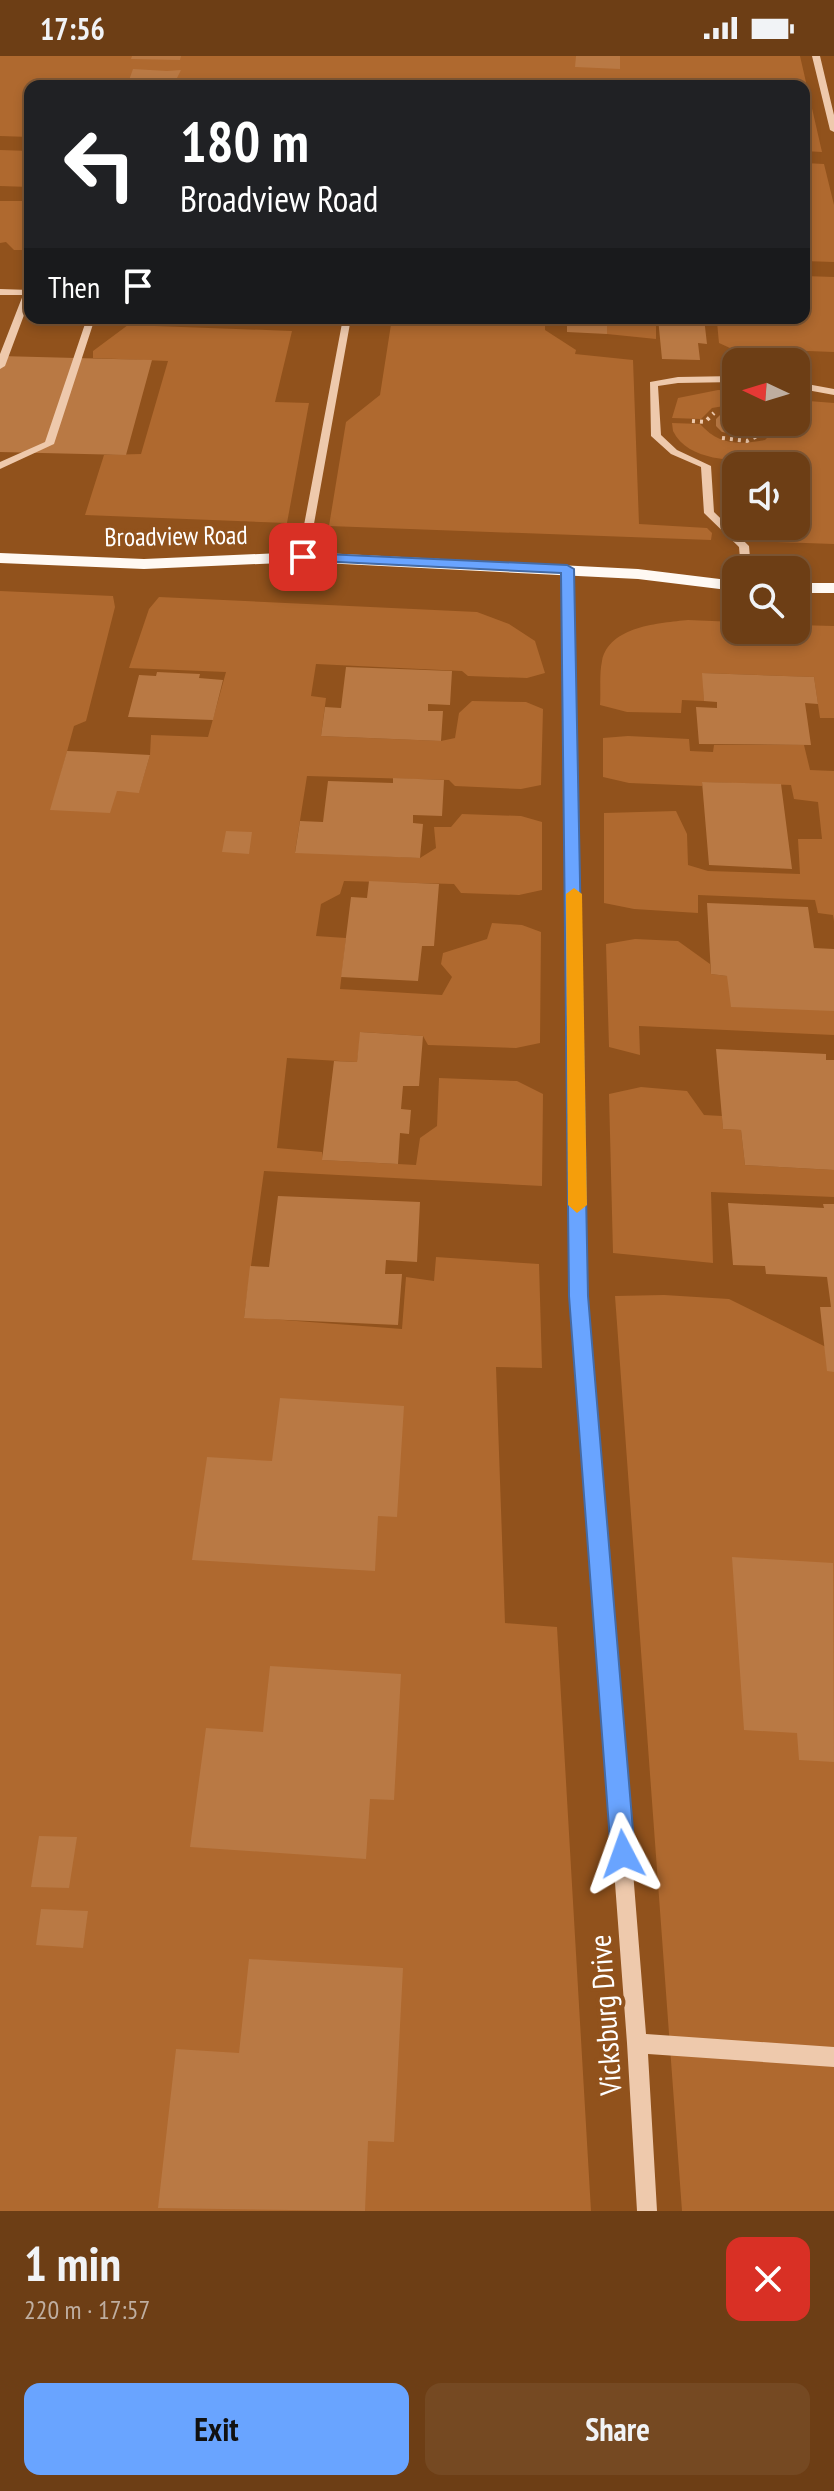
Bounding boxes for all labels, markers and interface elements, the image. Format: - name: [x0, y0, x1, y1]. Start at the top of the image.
- text: 17:56: [40, 9, 105, 48]
- text: 180 m: [180, 105, 309, 177]
- icon: left: [48, 112, 152, 216]
- text: Broadview Road: [180, 175, 378, 222]
- icon: arrive: [116, 264, 160, 308]
- text: Then: [48, 267, 100, 306]
- north arrow: [722, 348, 810, 436]
- map controls: [722, 348, 810, 644]
- button: sound: [722, 452, 810, 540]
- street label: Broadview Road: [104, 518, 248, 553]
- pin: [269, 523, 337, 591]
- icon: arrive: [281, 535, 325, 579]
- button: search: [722, 556, 810, 644]
- position arrow: [581, 1812, 665, 1896]
- street label: Vicksburg Drive: [579, 1933, 630, 2098]
- text: 1 min: [24, 2232, 121, 2294]
- button: close: [726, 2237, 810, 2321]
- text: 220 m · 17:57: [24, 2293, 150, 2326]
- button: Exit: [24, 2383, 409, 2475]
- button: Share: [425, 2383, 810, 2475]

